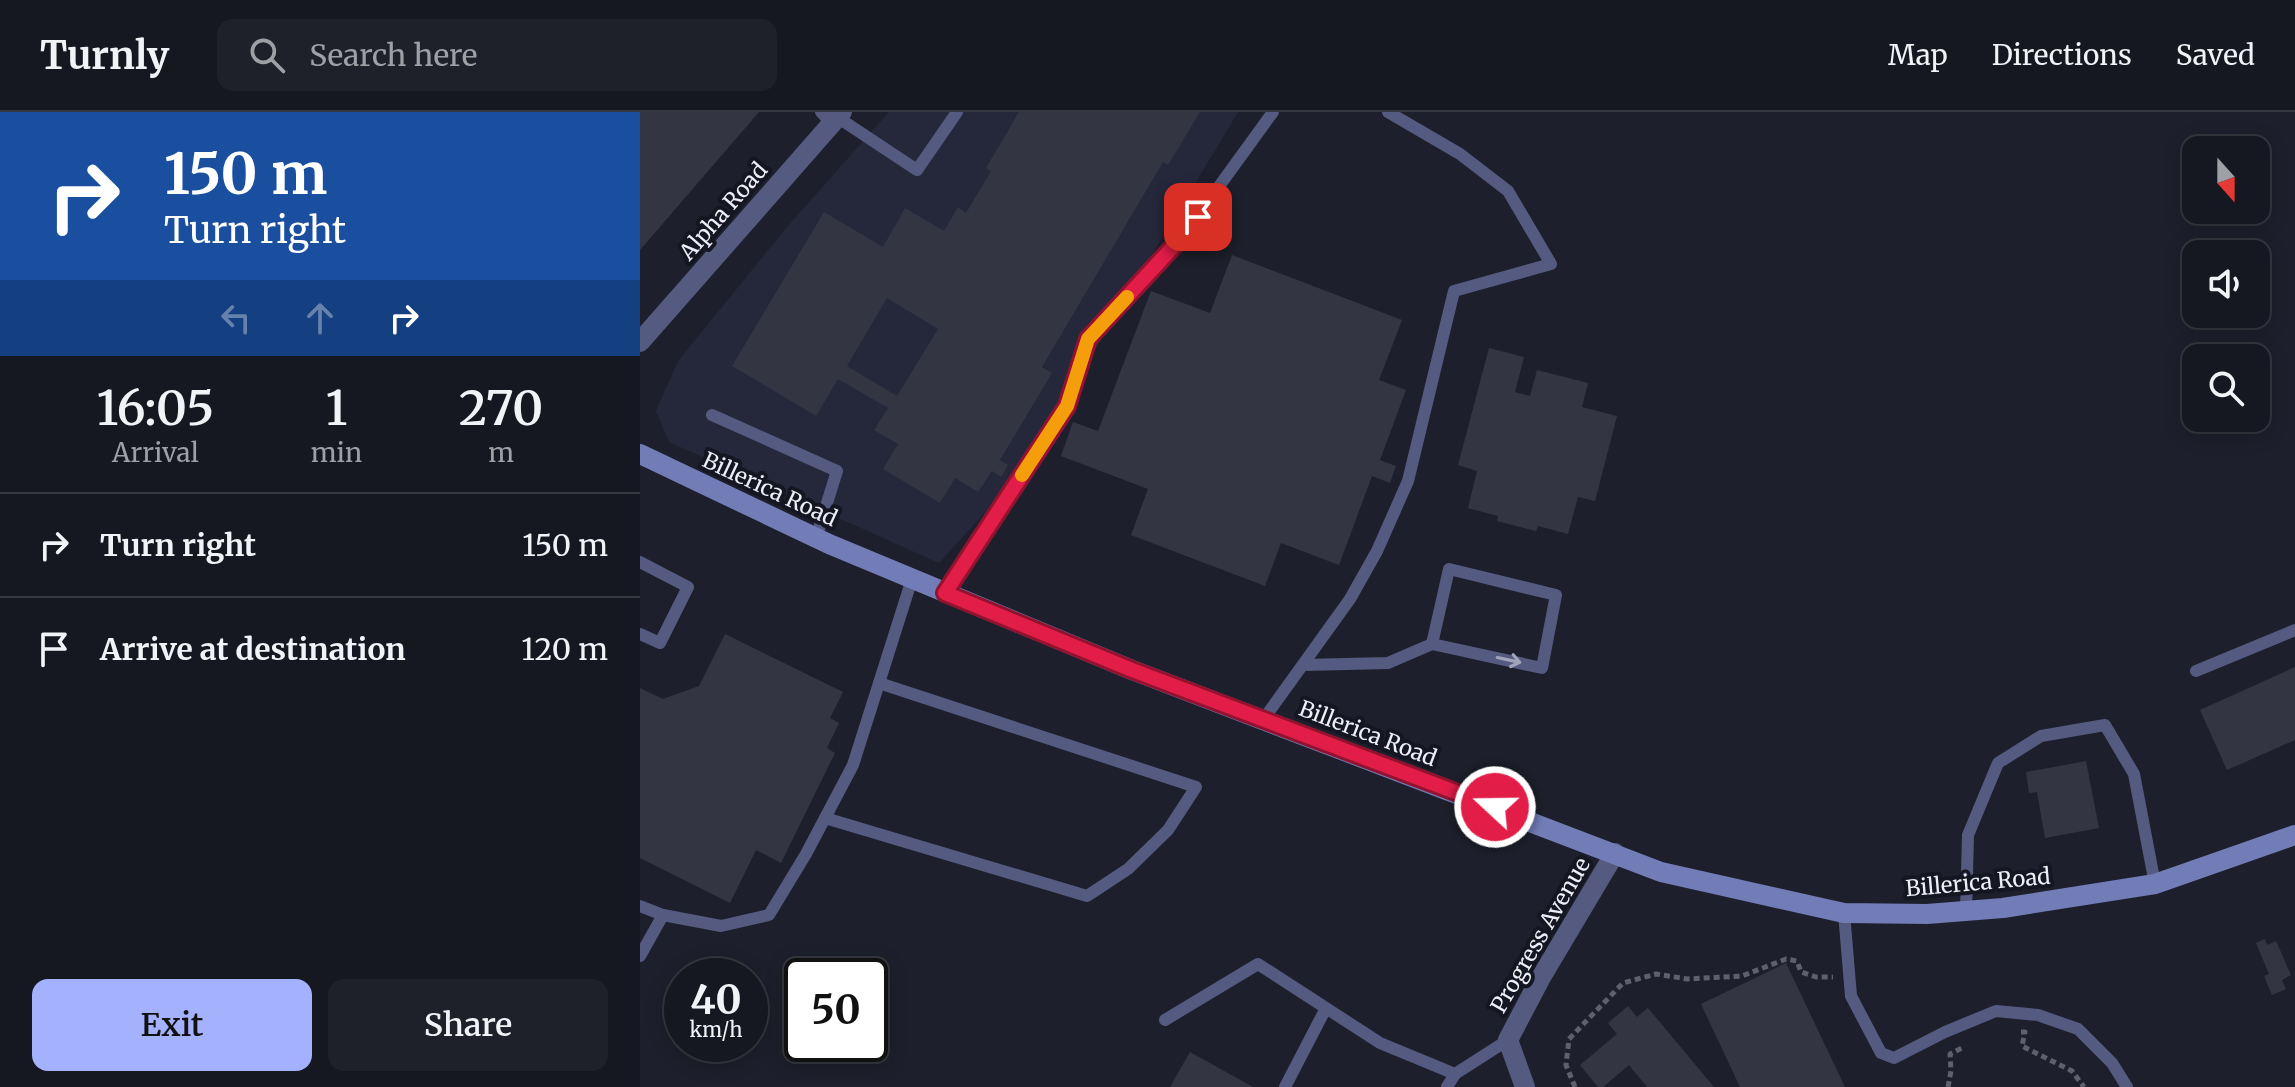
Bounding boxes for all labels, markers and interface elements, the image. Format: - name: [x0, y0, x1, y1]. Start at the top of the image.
- search box: [217, 19, 777, 91]
- text: Turnly: [40, 32, 169, 79]
- icon: search: [245, 33, 289, 77]
- text: Search here: [309, 36, 478, 74]
- text: Map: [1888, 37, 1948, 73]
- text: Directions: [1992, 37, 2132, 73]
- text: Saved: [2176, 37, 2255, 73]
- north arrow: [2182, 136, 2270, 224]
- map controls: [2182, 136, 2270, 432]
- text: 150 m: [164, 139, 327, 209]
- icon: right: [32, 144, 136, 248]
- street label: Alpha Road: [672, 156, 773, 266]
- pin: [1164, 183, 1232, 251]
- icon: arrive: [1176, 195, 1220, 239]
- text: Turn right: [164, 208, 346, 253]
- button: sound: [2182, 240, 2270, 328]
- icon: left: [214, 296, 258, 340]
- icon: ahead: [298, 296, 342, 340]
- icon: right: [382, 296, 426, 340]
- button: search: [2182, 344, 2270, 432]
- text: 16:05: [97, 378, 214, 438]
- text: 1: [326, 378, 347, 438]
- text: 270: [459, 378, 543, 438]
- text: Arrival: [112, 436, 199, 469]
- text: min: [311, 436, 362, 469]
- text: m: [488, 436, 514, 469]
- street label: Billerica Road: [698, 446, 842, 532]
- icon: right: [32, 523, 76, 567]
- text: Turn right: [100, 526, 256, 564]
- text: 150 m: [522, 526, 608, 564]
- icon: arrive: [32, 627, 76, 671]
- text: Arrive at destination: [100, 630, 406, 668]
- text: 120 m: [521, 630, 608, 668]
- one-way arrow: [1495, 653, 1521, 668]
- street label: Billerica Road: [1295, 694, 1441, 772]
- position arrow: [1453, 765, 1537, 849]
- street label: Progress Avenue: [1484, 852, 1596, 1018]
- street label: Billerica Road: [1904, 862, 2052, 902]
- speed limit sign: 50: [784, 958, 888, 1062]
- text: 40: [690, 975, 742, 1025]
- button: Exit: [32, 979, 312, 1071]
- button: Share: [328, 979, 608, 1071]
- text: km/h: [690, 1017, 742, 1042]

